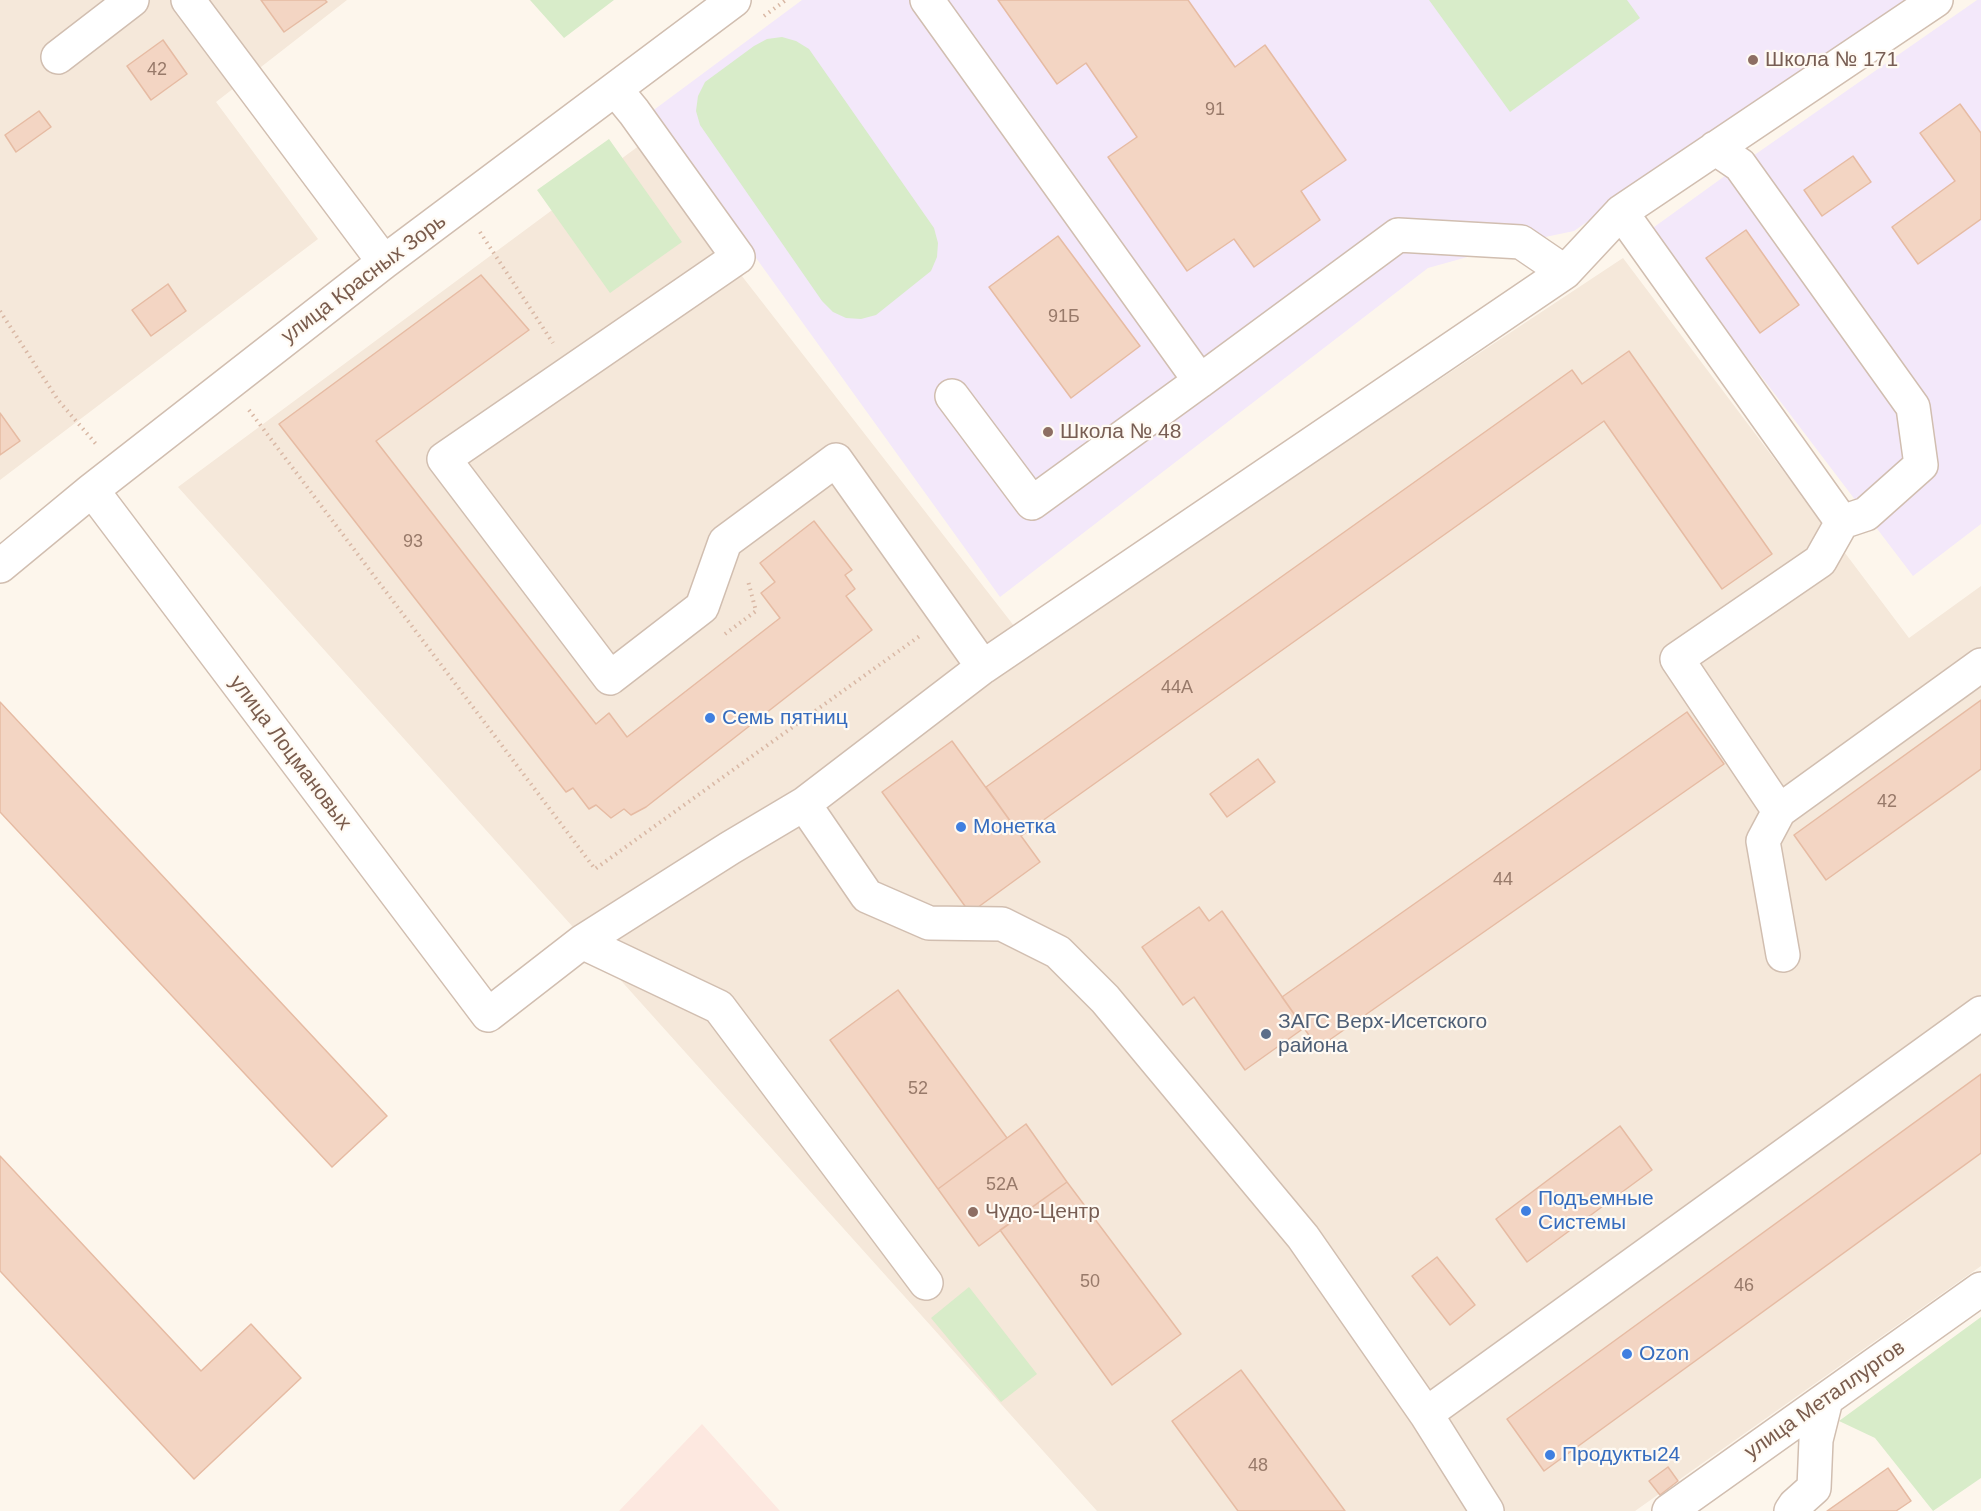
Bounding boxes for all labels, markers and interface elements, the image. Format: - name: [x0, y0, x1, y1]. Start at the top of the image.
- place label: Школа № 171: [1765, 47, 1898, 73]
- marker: Школа № 171: [1746, 53, 1760, 67]
- house number: 42: [147, 59, 167, 81]
- house number: 91: [1205, 99, 1225, 121]
- street label: улица Красных Зорь: [277, 209, 451, 349]
- house number: 91Б: [1048, 306, 1080, 328]
- place label: Школа № 48: [1060, 419, 1181, 445]
- marker: Школа № 48: [1041, 425, 1055, 439]
- house number: 93: [403, 531, 423, 553]
- street label: улица Лоцмановых: [224, 671, 356, 835]
- house number: 44А: [1161, 677, 1193, 699]
- place label: Семь пятниц: [722, 705, 848, 731]
- marker: Семь пятниц: [703, 711, 717, 725]
- house number: 42: [1877, 791, 1897, 813]
- place label: Монетка: [973, 814, 1056, 840]
- marker: Монетка: [954, 820, 968, 834]
- house number: 44: [1493, 869, 1513, 891]
- place label: ЗАГС Верх-Исетского района: [1278, 1009, 1487, 1059]
- marker: ЗАГС Верх-Исетского района: [1259, 1027, 1273, 1041]
- house number: 52: [908, 1078, 928, 1100]
- house number: 52А: [986, 1174, 1018, 1196]
- place label: Подъемные Системы: [1538, 1186, 1654, 1236]
- place label: Чудо-Центр: [985, 1199, 1100, 1225]
- marker: Подъемные Системы: [1519, 1204, 1533, 1218]
- marker: Чудо-Центр: [966, 1205, 980, 1219]
- house number: 50: [1080, 1271, 1100, 1293]
- house number: 46: [1734, 1275, 1754, 1297]
- street label: улица Металлургов: [1740, 1335, 1910, 1465]
- place label: Ozon: [1639, 1341, 1689, 1367]
- marker: Ozon: [1620, 1347, 1634, 1361]
- place label: Продукты24: [1562, 1442, 1680, 1468]
- marker: Продукты24: [1543, 1448, 1557, 1462]
- house number: 48: [1248, 1455, 1268, 1477]

